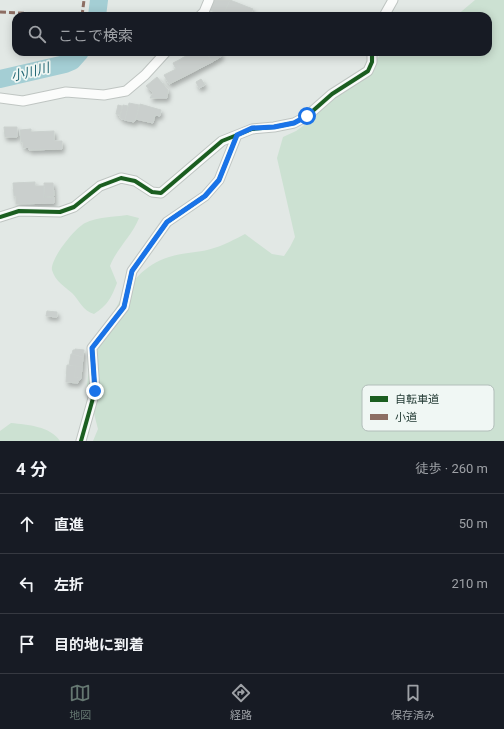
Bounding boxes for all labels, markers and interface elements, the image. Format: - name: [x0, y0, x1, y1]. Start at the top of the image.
- search box: [12, 12, 492, 56]
- icon: search: [26, 23, 48, 45]
- text: ここで検索: [58, 27, 133, 45]
- water label: 小川川: [9, 60, 53, 84]
- route start: [298, 107, 316, 125]
- route end: [86, 382, 104, 400]
- legend: [362, 385, 494, 431]
- text: 自転車道: [395, 393, 439, 406]
- text: 小道: [395, 411, 417, 424]
- text: 4 分: [16, 459, 47, 479]
- text: 徒歩 · 260 m: [416, 461, 488, 476]
- icon: ahead: [16, 513, 38, 535]
- text: 直進: [54, 516, 84, 534]
- text: 50 m: [459, 516, 488, 531]
- icon: left: [16, 573, 38, 595]
- text: 左折: [54, 576, 84, 594]
- text: 210 m: [451, 576, 488, 591]
- icon: arrive: [16, 633, 38, 655]
- text: 目的地に到着: [54, 636, 144, 654]
- tab: 地図: [69, 682, 91, 722]
- tab: 経路: [230, 682, 252, 722]
- tab: 保存済み: [391, 682, 435, 722]

